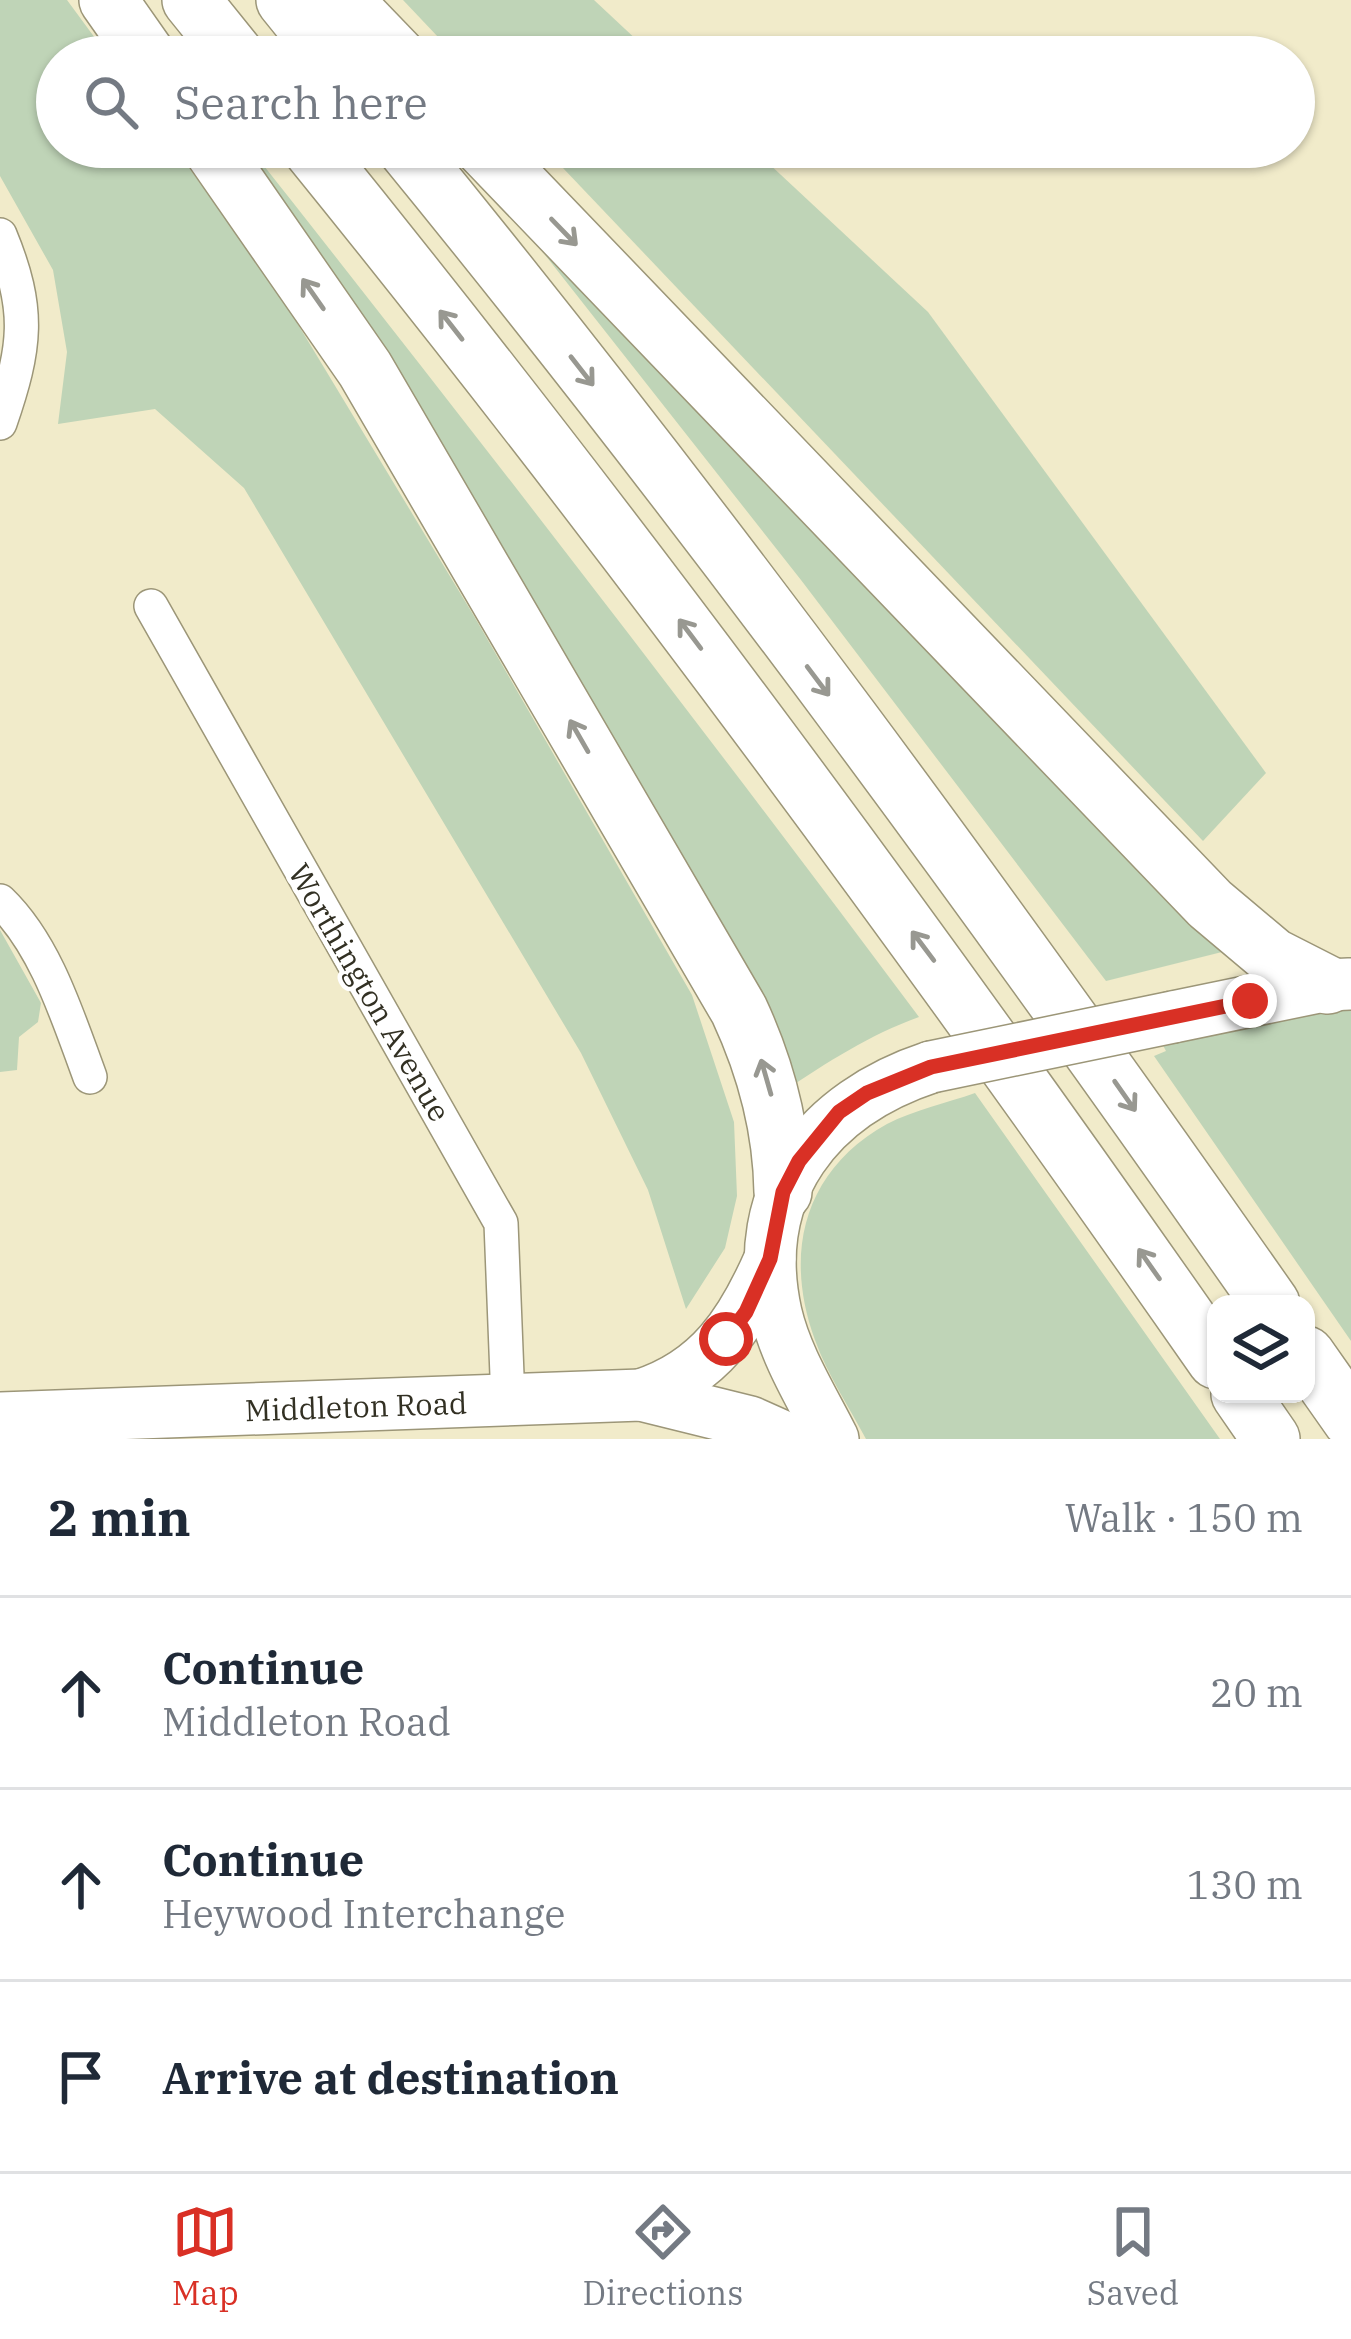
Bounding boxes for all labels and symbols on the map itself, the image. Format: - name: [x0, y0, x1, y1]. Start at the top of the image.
- one-way arrow: [550, 217, 578, 246]
- one-way arrow: [301, 278, 326, 311]
- one-way arrow: [439, 310, 465, 342]
- one-way arrow: [568, 354, 595, 386]
- one-way arrow: [677, 618, 703, 651]
- one-way arrow: [805, 664, 831, 696]
- one-way arrow: [567, 719, 591, 754]
- street label: Worthington Avenue: [280, 856, 460, 1128]
- one-way arrow: [911, 931, 937, 963]
- route end: [1223, 974, 1277, 1028]
- one-way arrow: [753, 1059, 775, 1097]
- one-way arrow: [1112, 1078, 1137, 1112]
- one-way arrow: [1137, 1248, 1162, 1281]
- route start: [699, 1312, 753, 1366]
- street label: Middleton Road: [244, 1383, 468, 1429]

